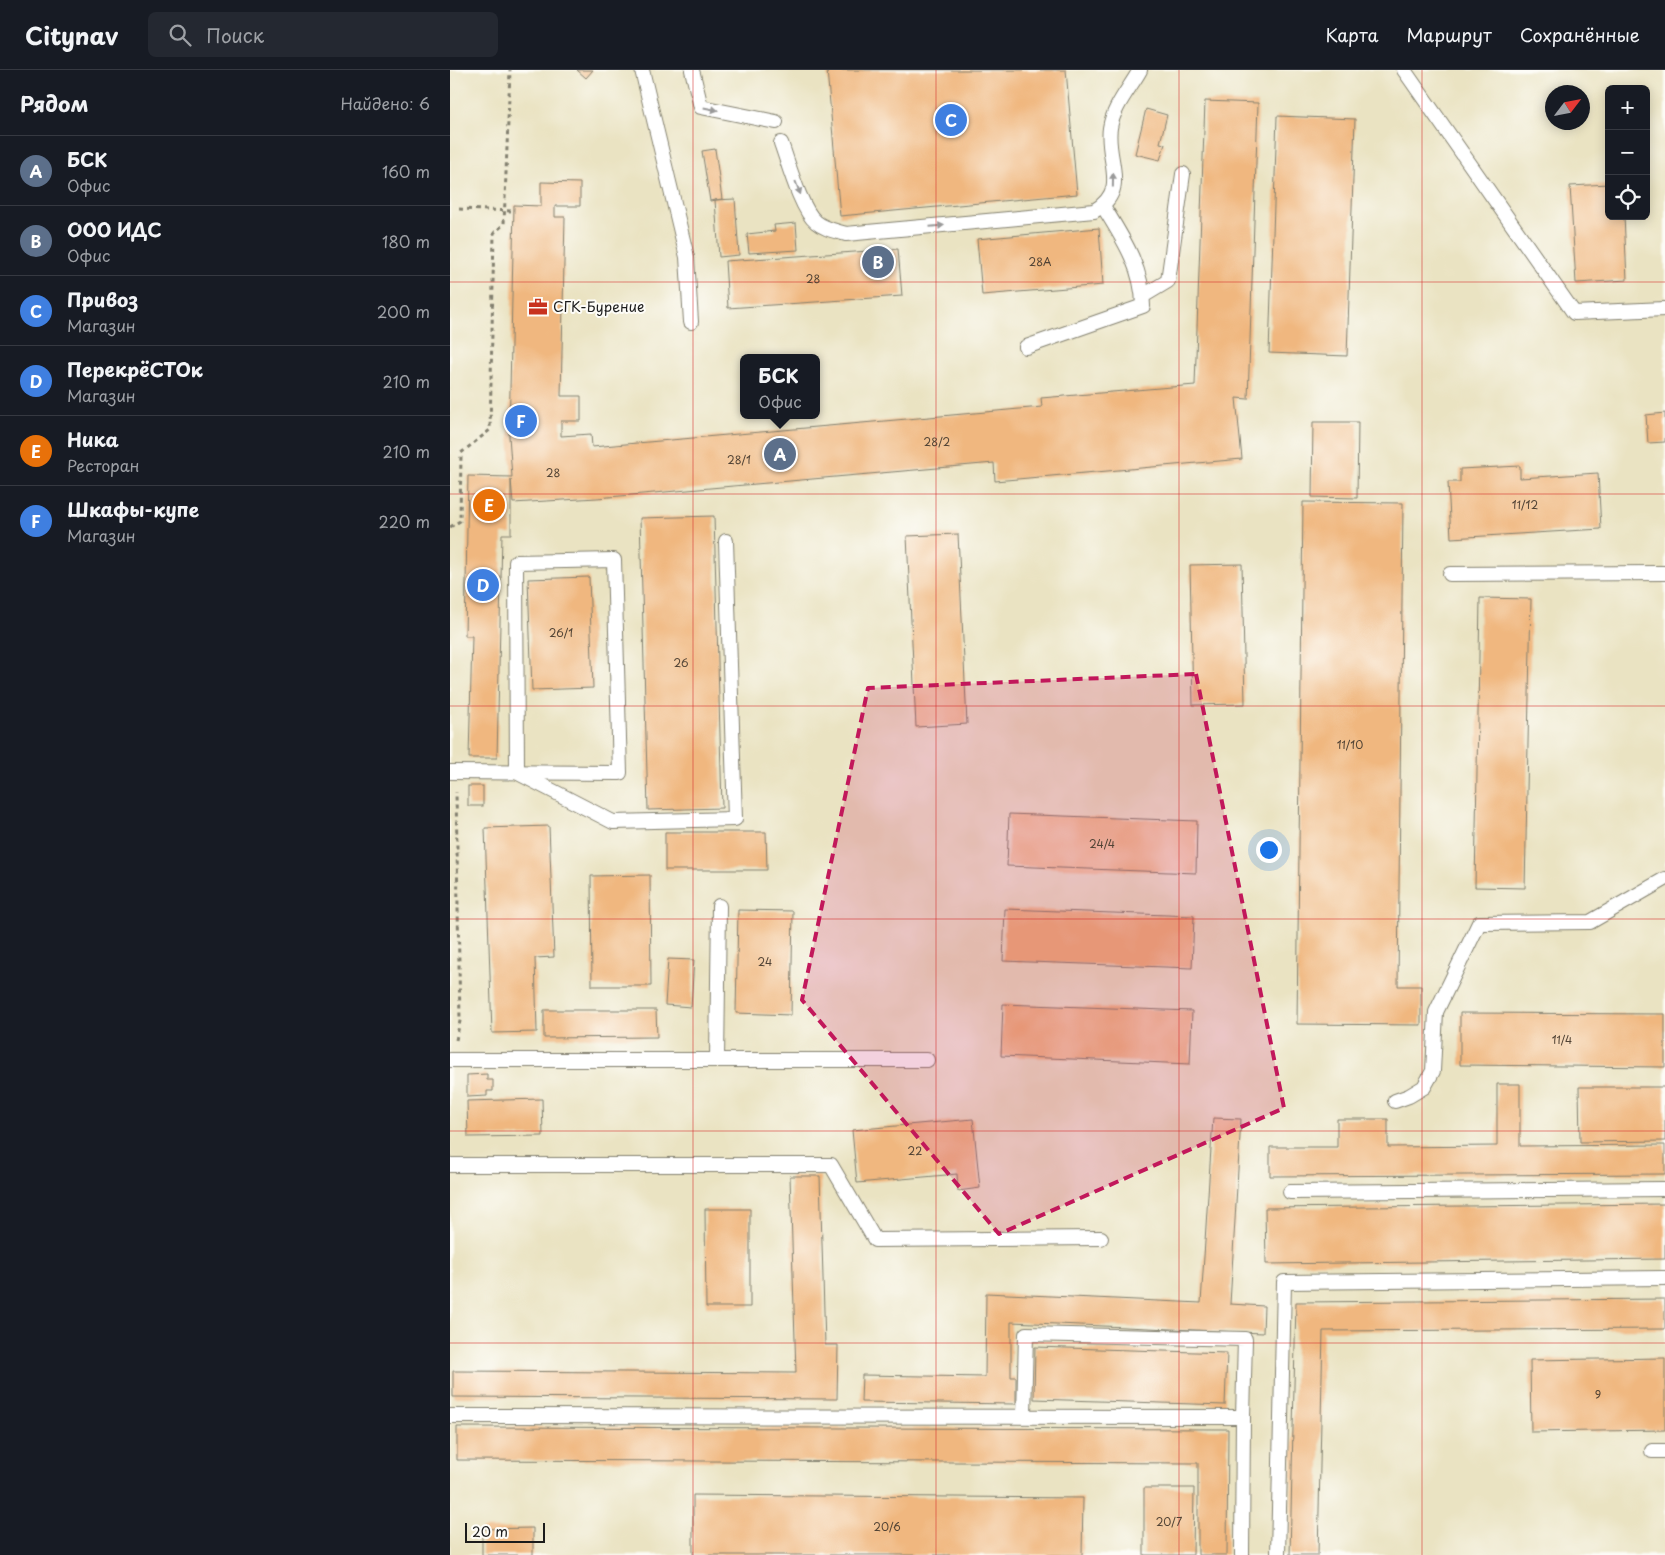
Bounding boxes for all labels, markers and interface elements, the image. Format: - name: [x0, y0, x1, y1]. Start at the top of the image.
- search box: [148, 12, 498, 57]
- text: Citynav: [25, 17, 118, 53]
- icon: search: [166, 21, 194, 49]
- text: Поиск: [206, 21, 264, 49]
- text: Карта: [1326, 21, 1378, 48]
- text: Маршрут: [1406, 21, 1492, 48]
- text: Сохранённые: [1520, 21, 1640, 48]
- north arrow: [1545, 85, 1590, 130]
- map controls: [1605, 85, 1650, 220]
- button: +: [1605, 85, 1650, 130]
- text: Рядом: [20, 87, 88, 119]
- text: Найдено: 6: [340, 91, 430, 115]
- pin: C: [935, 101, 967, 139]
- one-way arrow: [704, 105, 719, 113]
- button: −: [1605, 130, 1650, 175]
- text: БСК: [67, 145, 107, 173]
- text: A: [30, 159, 42, 183]
- text: 160 m: [382, 159, 430, 183]
- one-way arrow: [1109, 172, 1117, 188]
- text: Офис: [67, 173, 110, 197]
- button: locate: [1605, 175, 1650, 220]
- one-way arrow: [794, 181, 802, 196]
- text: ООО ИДС: [67, 215, 162, 243]
- one-way arrow: [929, 221, 945, 229]
- text: B: [31, 229, 41, 253]
- text: 180 m: [382, 229, 430, 253]
- text: Офис: [67, 243, 110, 267]
- pin: B: [862, 243, 894, 281]
- house number: 28А: [1028, 253, 1052, 270]
- house number: 28: [806, 270, 820, 287]
- text: Привоз: [67, 285, 138, 313]
- office icon: СГК-Бурение: [527, 296, 549, 318]
- place label: СГК-Бурение: [553, 296, 644, 317]
- text: C: [30, 299, 42, 323]
- text: 200 m: [377, 299, 430, 323]
- text: Магазин: [67, 313, 136, 337]
- popup: [740, 354, 820, 419]
- text: ПерекрёСТОк: [67, 355, 203, 383]
- text: БСК: [758, 361, 799, 389]
- text: D: [30, 369, 42, 393]
- text: 210 m: [382, 369, 430, 393]
- text: Магазин: [67, 383, 136, 407]
- text: Офис: [758, 389, 802, 413]
- pin: F: [505, 402, 537, 440]
- text: Ника: [67, 425, 119, 453]
- house number: 28/2: [924, 433, 951, 450]
- pin: A: [764, 435, 796, 473]
- text: E: [31, 439, 41, 463]
- text: 210 m: [382, 439, 430, 463]
- house number: 28/1: [727, 451, 751, 468]
- text: Ресторан: [67, 453, 140, 477]
- house number: 28: [546, 464, 560, 481]
- pin: E: [473, 486, 505, 524]
- text: Шкафы-купе: [67, 495, 199, 523]
- house number: 11/12: [1512, 496, 1538, 513]
- text: F: [31, 509, 41, 533]
- text: 220 m: [379, 509, 430, 533]
- text: Магазин: [67, 523, 136, 547]
- pin: D: [467, 566, 499, 604]
- house number: 26/1: [549, 624, 573, 641]
- house number: 26: [673, 654, 689, 671]
- house number: 11/10: [1337, 736, 1363, 753]
- house number: 24/4: [1089, 835, 1115, 852]
- your location: [1256, 837, 1282, 863]
- house number: 24: [758, 953, 772, 970]
- house number: 11/4: [1552, 1031, 1572, 1048]
- house number: 22: [908, 1142, 922, 1159]
- house number: 9: [1595, 1386, 1601, 1403]
- house number: 20/7: [1156, 1513, 1182, 1530]
- house number: 20/6: [873, 1518, 901, 1535]
- scale bar: [465, 1520, 545, 1543]
- text: 20 m: [472, 1521, 508, 1542]

